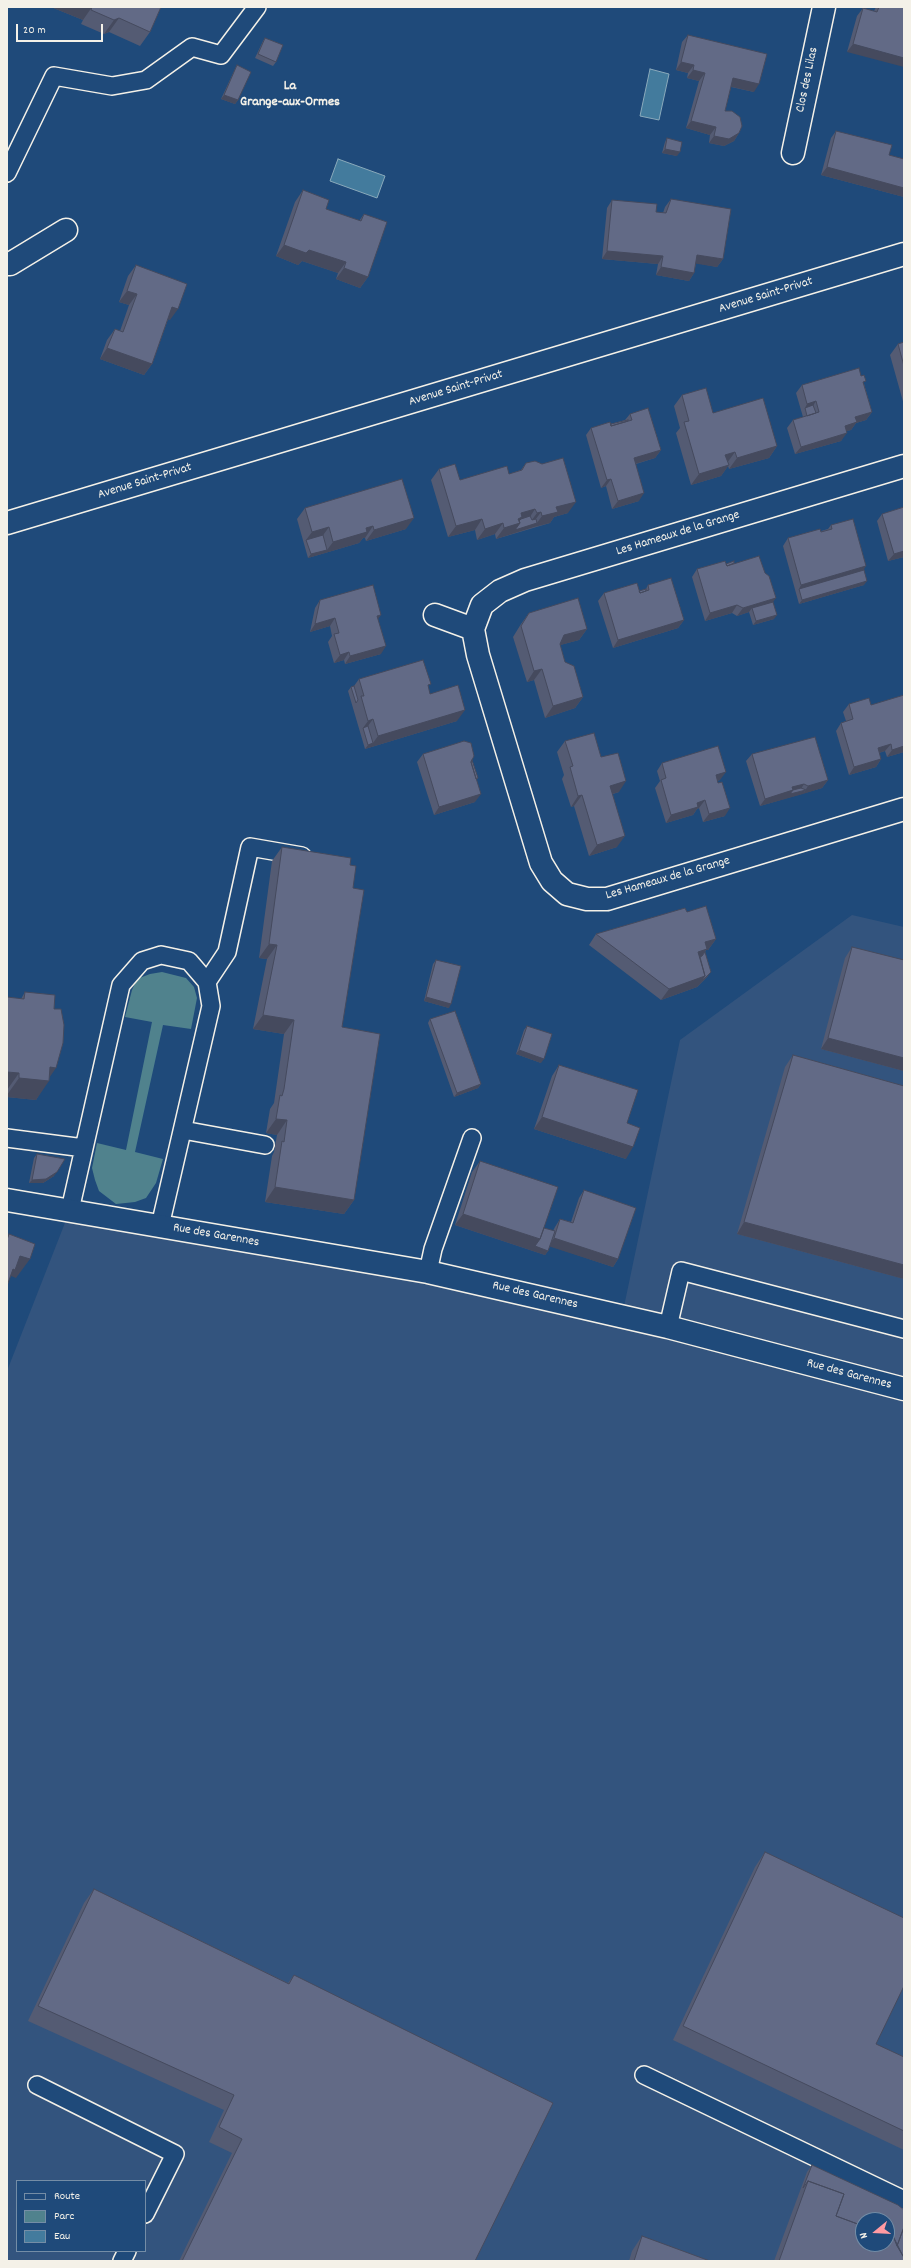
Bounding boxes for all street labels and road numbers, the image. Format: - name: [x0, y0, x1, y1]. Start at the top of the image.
- street label: Clos des Lilas: [793, 46, 823, 114]
- street label: Avenue Saint-Privat: [717, 274, 815, 318]
- street label: Avenue Saint-Privat: [407, 367, 505, 411]
- street label: Avenue Saint-Privat: [96, 460, 194, 504]
- street label: Les Hameaux de la Grange: [614, 508, 742, 560]
- street label: Les Hameaux de la Grange: [604, 854, 732, 904]
- street label: Rue des Garennes: [172, 1221, 260, 1251]
- street label: Rue des Garennes: [491, 1279, 579, 1313]
- street label: Rue des Garennes: [805, 1356, 893, 1394]

